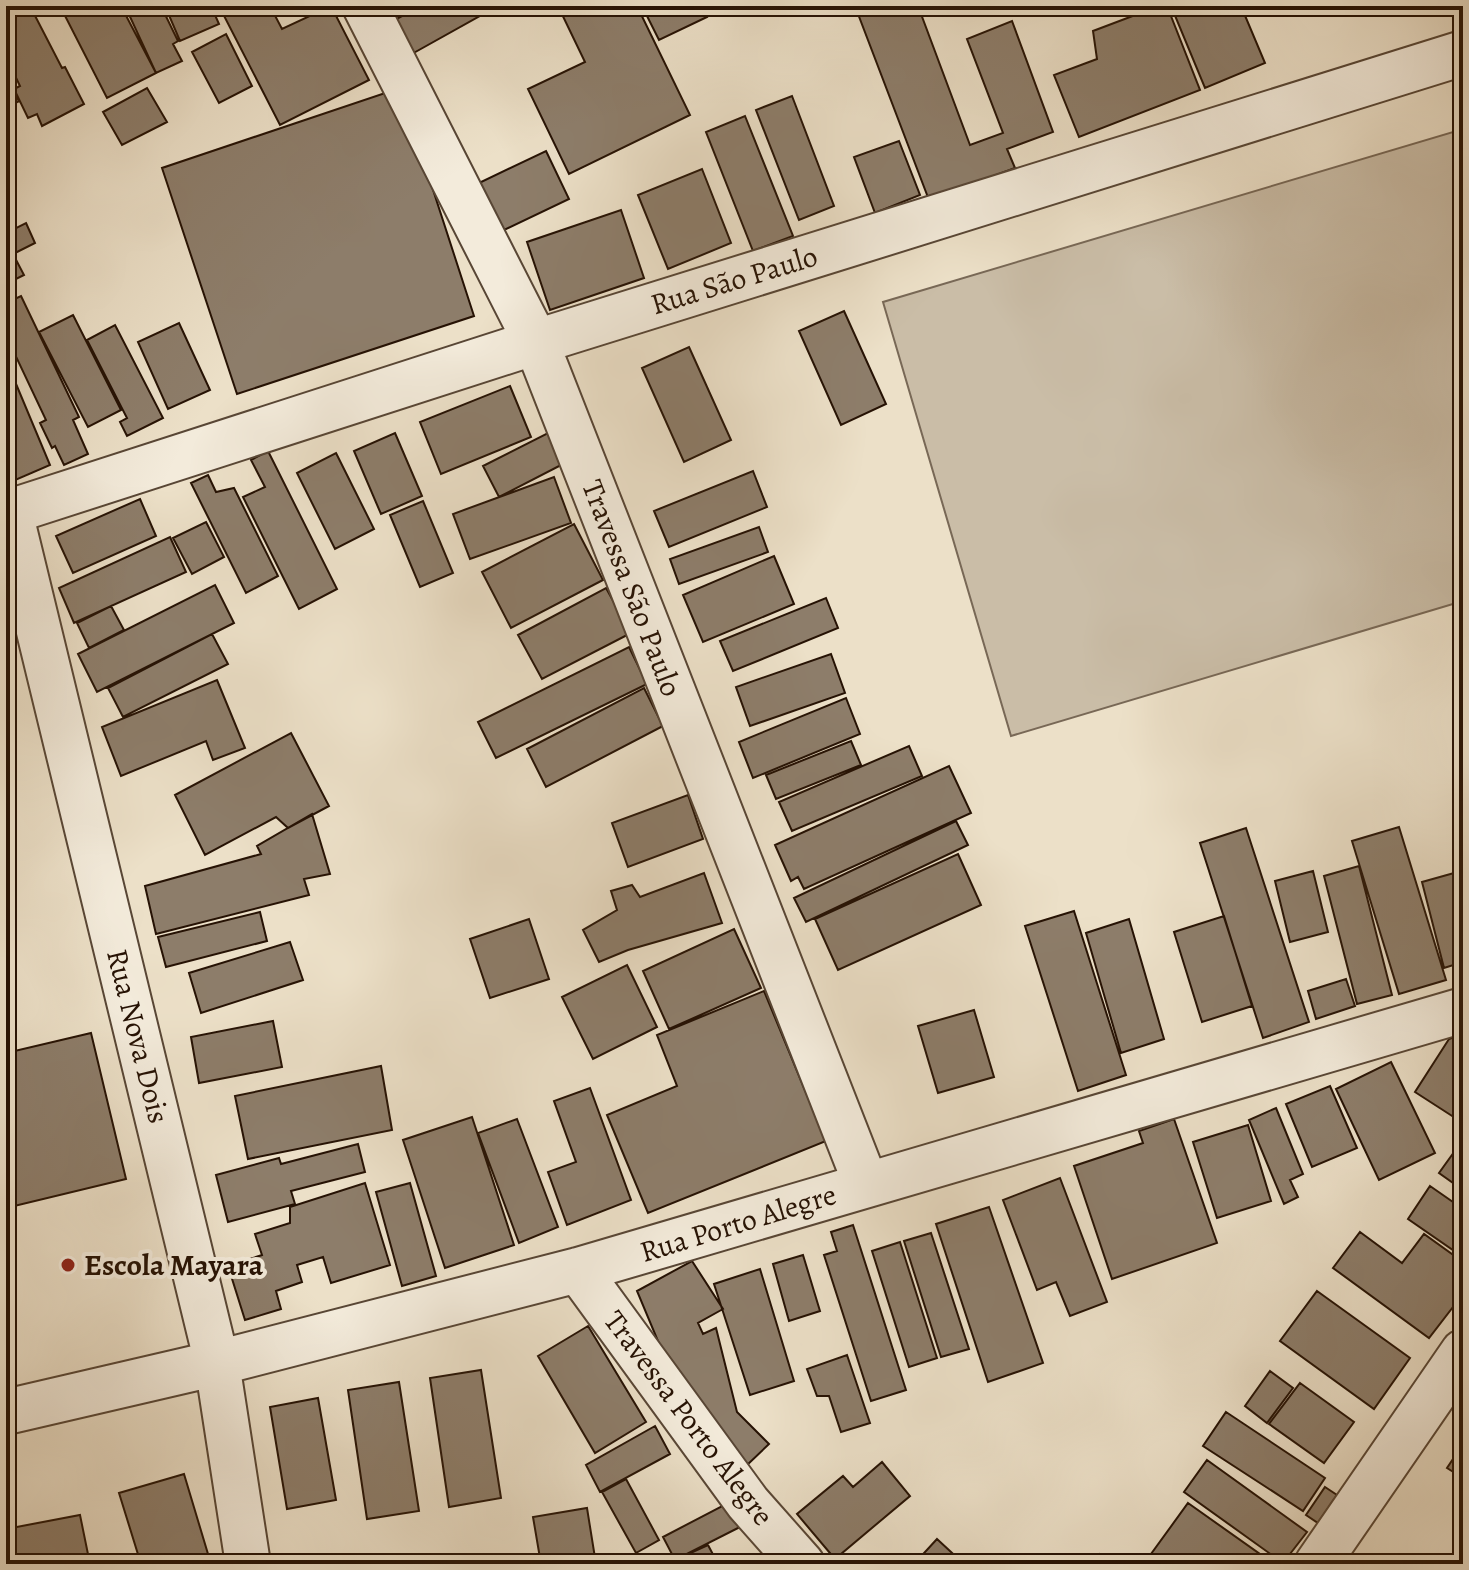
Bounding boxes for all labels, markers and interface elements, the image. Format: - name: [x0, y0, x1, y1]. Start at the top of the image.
- street label: Rua São Paulo: [646, 236, 822, 324]
- street label: Travessa São Paulo: [572, 474, 692, 702]
- street label: Rua Nova Dois: [97, 945, 179, 1127]
- street label: Rua Porto Alegre: [635, 1174, 841, 1272]
- place label: Escola Mayara: [84, 1245, 264, 1285]
- marker: Escola Mayara: [59, 1256, 77, 1274]
- street label: Travessa Porto Alegre: [595, 1302, 783, 1534]

